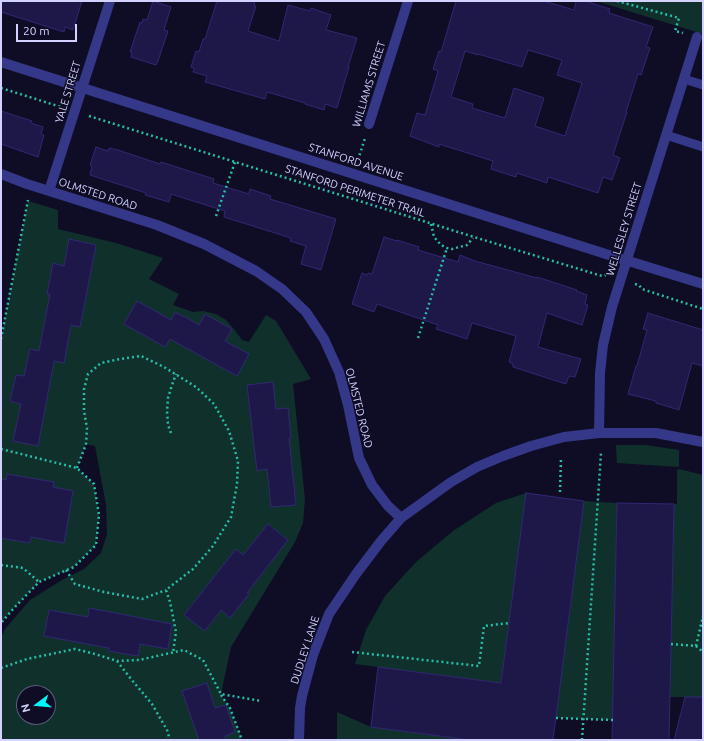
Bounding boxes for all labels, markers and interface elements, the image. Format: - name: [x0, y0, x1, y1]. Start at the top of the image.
- scale bar: [18, 16, 79, 42]
- text: 20 m: [23, 24, 50, 37]
- street label: WILLIAMS STREET: [350, 39, 388, 129]
- street label: YALE STREET: [52, 59, 84, 125]
- street label: STANFORD AVENUE: [307, 140, 405, 184]
- street label: STANFORD PERIMETER TRAIL: [283, 162, 427, 220]
- street label: OLMSTED ROAD: [57, 175, 139, 213]
- street label: WELLESLEY STREET: [603, 181, 645, 277]
- street label: OLMSTED ROAD: [343, 367, 375, 449]
- street label: DUDLEY LANE: [288, 614, 322, 686]
- north arrow: [16, 685, 56, 725]
- text: N: [19, 702, 32, 714]

